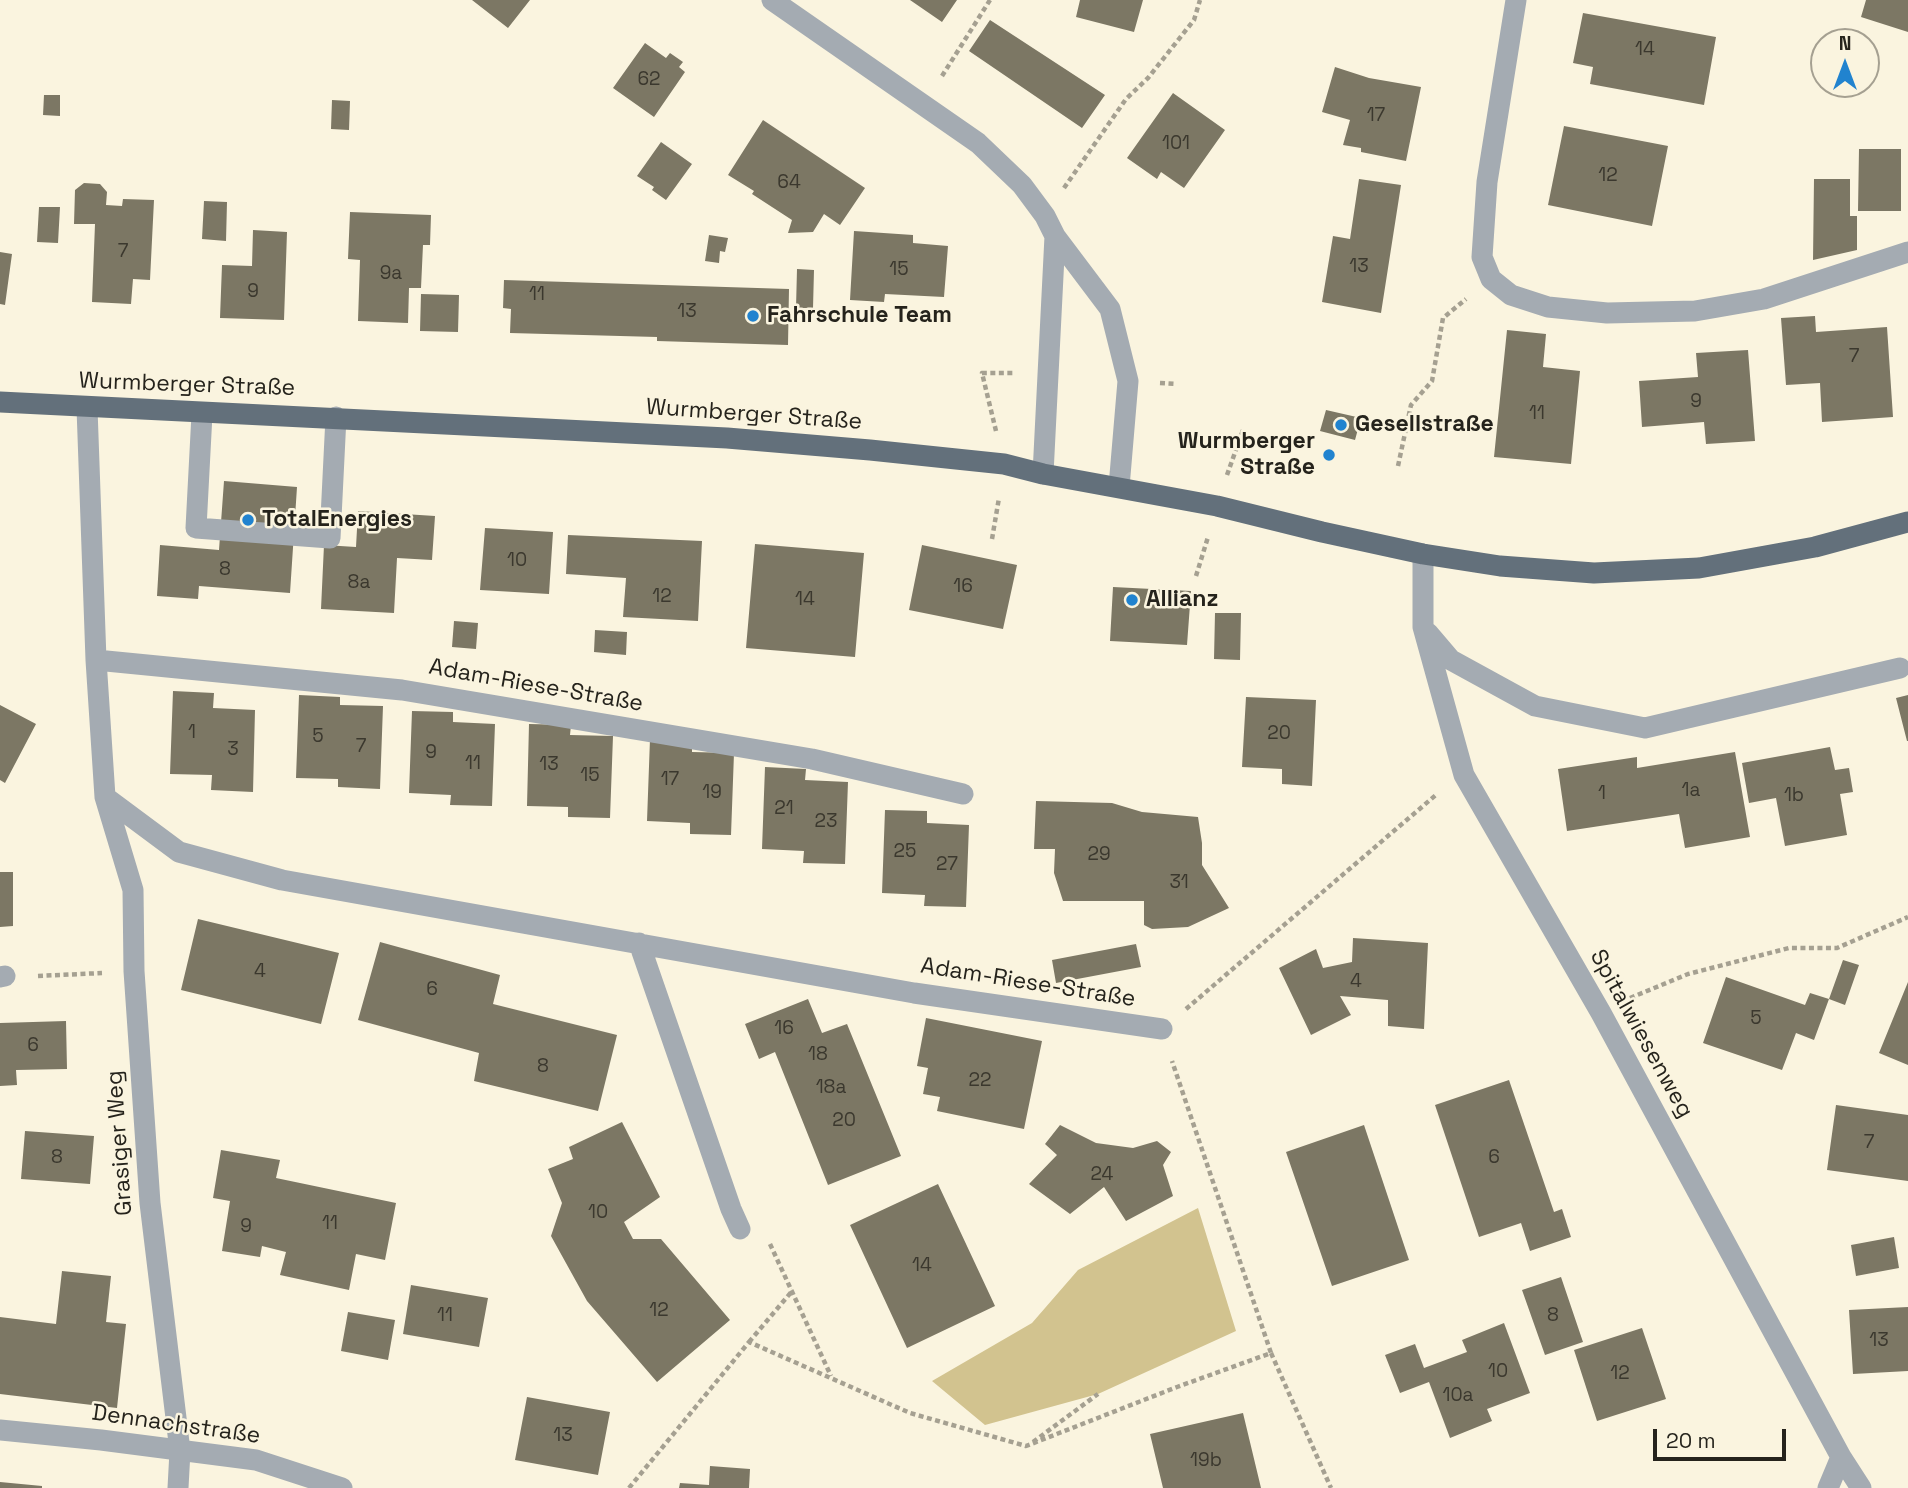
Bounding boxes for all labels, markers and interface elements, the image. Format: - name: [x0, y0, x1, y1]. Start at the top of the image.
- north arrow: [1810, 28, 1880, 98]
- text: N: [1839, 31, 1851, 56]
- house number: 14: [1635, 39, 1655, 61]
- house number: 62: [637, 69, 661, 91]
- house number: 17: [1367, 105, 1385, 127]
- house number: 101: [1162, 133, 1190, 155]
- house number: 12: [1598, 165, 1618, 187]
- house number: 64: [777, 172, 801, 194]
- house number: 7: [118, 241, 128, 263]
- house number: 13: [1349, 256, 1369, 278]
- house number: 15: [889, 259, 909, 281]
- house number: 9a: [380, 263, 402, 285]
- house number: 9: [247, 281, 259, 303]
- house number: 11: [529, 284, 545, 306]
- house number: 13: [677, 301, 697, 323]
- place label: Fahrschule Team: [767, 302, 952, 330]
- marker: Fahrschule Team: [745, 308, 761, 324]
- house number: 7: [1849, 346, 1859, 368]
- street label: Wurmberger Straße: [78, 367, 296, 403]
- house number: 9: [1690, 391, 1702, 413]
- street label: Wurmberger Straße: [645, 394, 863, 436]
- house number: 11: [1529, 403, 1545, 425]
- place label: Gesellstraße: [1355, 411, 1494, 439]
- marker: Gesellstraße: [1333, 417, 1349, 433]
- place label: Wurmberger Straße: [1178, 428, 1315, 482]
- marker: Wurmberger Straße: [1321, 447, 1337, 463]
- place label: TotalEnergies: [262, 506, 412, 534]
- marker: TotalEnergies: [240, 512, 256, 528]
- house number: 10: [507, 550, 527, 572]
- house number: 8: [219, 559, 231, 581]
- house number: 8a: [348, 572, 370, 594]
- house number: 16: [953, 576, 973, 598]
- house number: 12: [652, 586, 672, 608]
- place label: Allianz: [1146, 586, 1218, 614]
- house number: 14: [795, 589, 815, 611]
- marker: Allianz: [1124, 592, 1140, 608]
- street label: Adam-Riese-Straße: [427, 654, 645, 718]
- house number: 1: [188, 722, 196, 744]
- house number: 20: [1267, 723, 1291, 745]
- house number: 5: [312, 726, 324, 748]
- house number: 7: [356, 736, 366, 758]
- house number: 3: [227, 739, 239, 761]
- house number: 9: [425, 742, 437, 764]
- house number: 11: [465, 753, 481, 775]
- house number: 13: [539, 754, 559, 776]
- house number: 15: [580, 765, 600, 787]
- house number: 17: [661, 769, 679, 791]
- house number: 1a: [1682, 780, 1700, 802]
- house number: 19: [702, 782, 722, 804]
- house number: 1: [1598, 783, 1606, 805]
- house number: 1b: [1784, 785, 1804, 807]
- house number: 21: [774, 798, 794, 820]
- house number: 23: [815, 811, 837, 833]
- house number: 25: [894, 841, 916, 863]
- house number: 29: [1087, 844, 1111, 866]
- house number: 27: [936, 854, 958, 876]
- house number: 31: [1169, 872, 1189, 894]
- street label: Spitalwiesenweg: [1583, 945, 1699, 1123]
- street label: Adam-Riese-Straße: [919, 952, 1137, 1014]
- house number: 4: [254, 961, 266, 983]
- house number: 4: [1350, 971, 1362, 993]
- house number: 6: [426, 979, 438, 1001]
- house number: 5: [1750, 1008, 1762, 1030]
- house number: 16: [774, 1018, 794, 1040]
- house number: 6: [27, 1035, 39, 1057]
- house number: 18: [808, 1044, 828, 1066]
- house number: 8: [537, 1056, 549, 1078]
- street label: Grasiger Weg: [101, 1069, 139, 1217]
- house number: 22: [969, 1070, 991, 1092]
- house number: 18a: [816, 1077, 846, 1099]
- house number: 20: [832, 1110, 856, 1132]
- house number: 7: [1864, 1132, 1874, 1154]
- house number: 8: [51, 1147, 63, 1169]
- house number: 6: [1488, 1147, 1500, 1169]
- house number: 24: [1091, 1164, 1113, 1186]
- house number: 10: [588, 1202, 608, 1224]
- house number: 11: [322, 1213, 338, 1235]
- house number: 9: [240, 1216, 252, 1238]
- house number: 14: [912, 1255, 932, 1277]
- house number: 12: [649, 1300, 669, 1322]
- house number: 11: [437, 1305, 453, 1327]
- house number: 8: [1547, 1305, 1559, 1327]
- house number: 13: [1869, 1330, 1889, 1352]
- house number: 10: [1488, 1361, 1508, 1383]
- house number: 12: [1610, 1363, 1630, 1385]
- house number: 10a: [1442, 1385, 1474, 1407]
- street label: Dennachstraße: [90, 1400, 262, 1450]
- scale bar: [1656, 1414, 1789, 1458]
- house number: 13: [553, 1425, 573, 1447]
- text: 20 m: [1666, 1427, 1716, 1454]
- house number: 19b: [1190, 1450, 1222, 1472]

